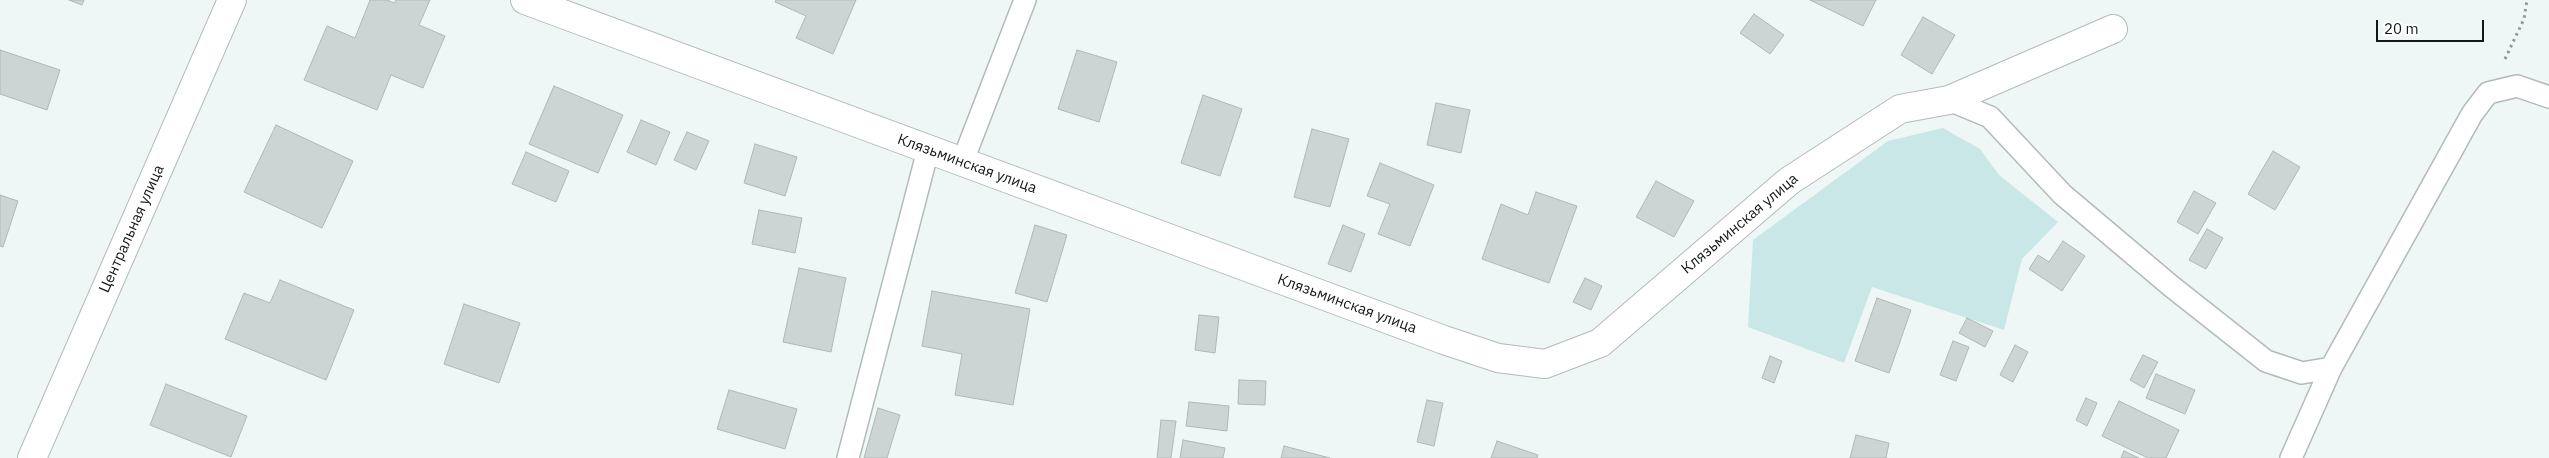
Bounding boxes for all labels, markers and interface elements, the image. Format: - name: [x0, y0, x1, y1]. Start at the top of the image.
- scale bar: [2379, 10, 2486, 42]
- text: 20 m: [2384, 19, 2419, 38]
- street label: Клязьминская улица: [895, 130, 1039, 198]
- street label: Центральная улица: [96, 162, 168, 296]
- street label: Клязьминская улица: [1678, 170, 1802, 278]
- street label: Клязьминская улица: [1275, 270, 1419, 338]

